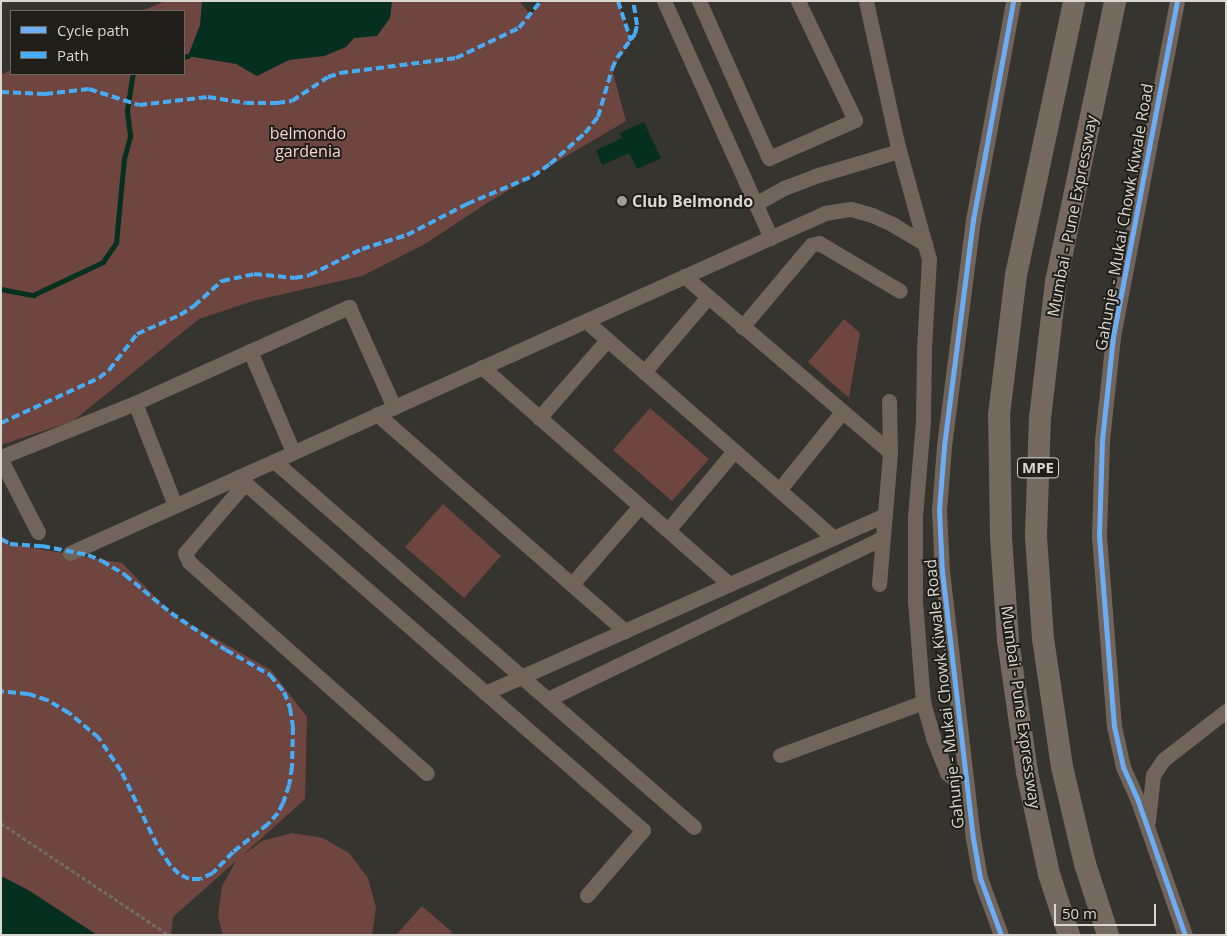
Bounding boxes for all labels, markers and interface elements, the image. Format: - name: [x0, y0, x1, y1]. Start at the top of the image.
- legend: [10, 10, 185, 75]
- text: Cycle path: [57, 20, 129, 40]
- text: Path: [57, 45, 89, 65]
- street label: Gahunje - Mukai Chowk Kiwale Road: [1091, 82, 1157, 352]
- street label: Mumbai - Pune Expressway: [1043, 114, 1101, 318]
- park label: belmondo gardenia: [270, 123, 346, 161]
- place label: Club Belmondo: [632, 191, 753, 211]
- marker: Club Belmondo: [616, 195, 628, 207]
- road number: MPE: [1017, 456, 1059, 480]
- street label: Gahunje - Mukai Chowk Kiwale Road: [920, 558, 968, 830]
- street label: Mumbai - Pune Expressway: [997, 604, 1045, 810]
- scale bar: [1057, 894, 1160, 926]
- text: 50 m: [1062, 903, 1097, 923]

